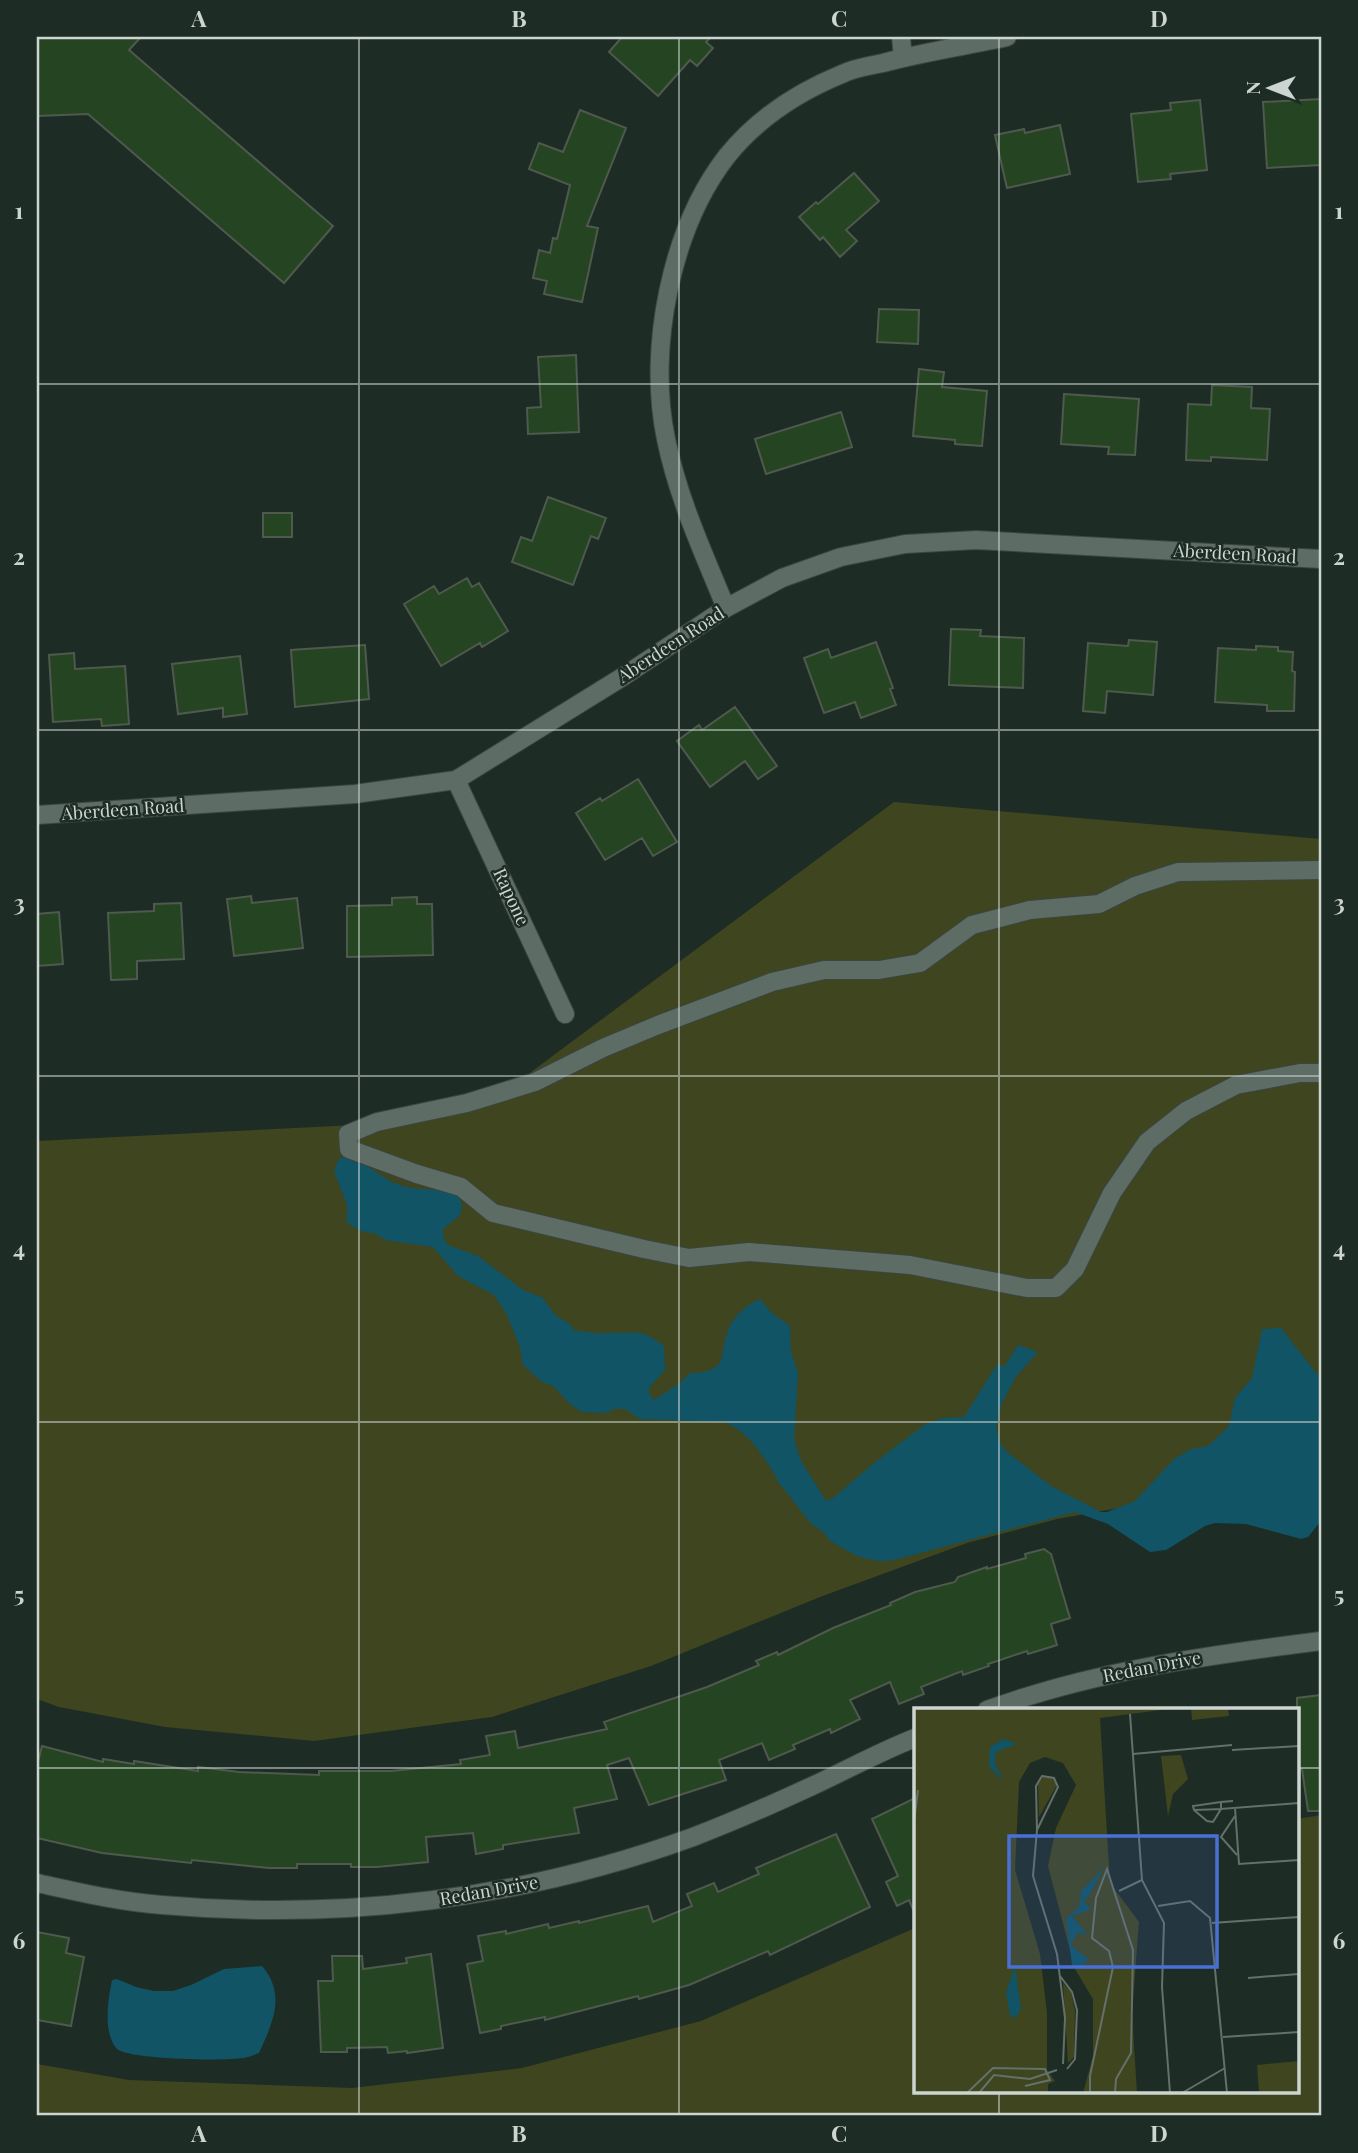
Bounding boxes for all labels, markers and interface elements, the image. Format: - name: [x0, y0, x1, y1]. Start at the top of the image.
- text: A: [190, 2, 207, 33]
- text: B: [511, 2, 527, 33]
- text: C: [831, 2, 847, 33]
- text: D: [1150, 2, 1168, 33]
- north arrow: [1236, 52, 1306, 122]
- text: N: [1239, 81, 1265, 95]
- text: 1: [15, 194, 24, 225]
- text: 1: [1335, 194, 1344, 225]
- street label: Aberdeen Road: [1172, 538, 1298, 568]
- text: 2: [13, 540, 25, 571]
- text: 2: [1333, 540, 1345, 571]
- street label: Aberdeen Road: [611, 600, 729, 688]
- street label: Aberdeen Road: [60, 793, 186, 825]
- street label: Rapone: [488, 864, 536, 929]
- text: 3: [13, 886, 25, 917]
- text: 3: [1333, 886, 1345, 917]
- text: 4: [13, 1232, 25, 1263]
- text: 4: [1333, 1232, 1345, 1263]
- text: 5: [14, 1578, 24, 1609]
- text: 5: [1334, 1578, 1344, 1609]
- street label: Redan Drive: [1101, 1645, 1203, 1687]
- inset map: [914, 1708, 1298, 2094]
- street label: Redan Drive: [438, 1870, 540, 1910]
- text: 6: [13, 1924, 26, 1955]
- text: 6: [1333, 1924, 1346, 1955]
- text: A: [190, 2117, 207, 2148]
- text: B: [511, 2117, 527, 2148]
- text: C: [831, 2117, 847, 2148]
- text: D: [1150, 2117, 1168, 2148]

